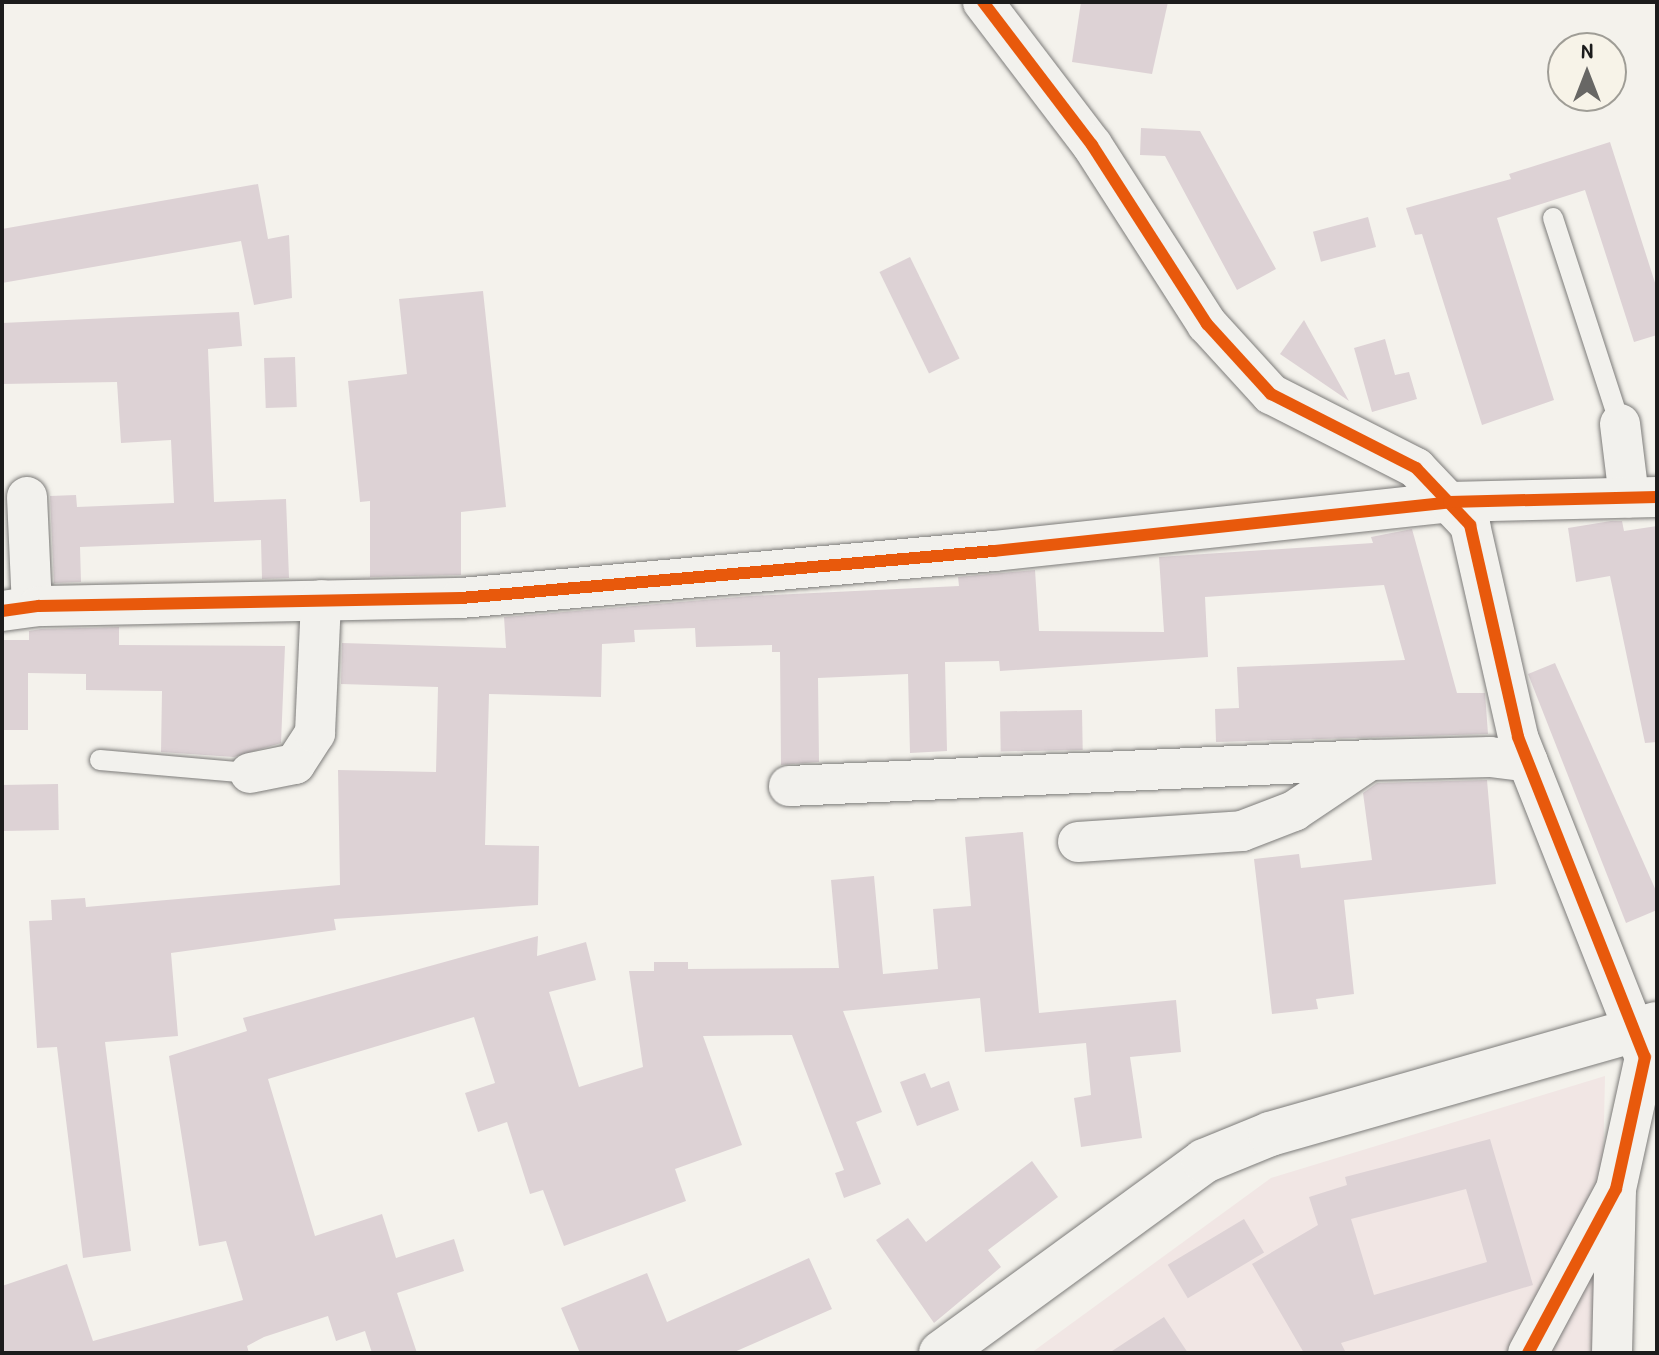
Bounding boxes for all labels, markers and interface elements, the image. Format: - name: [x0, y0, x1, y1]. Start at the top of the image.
- north arrow: [1547, 32, 1627, 112]
- text: N: [1581, 35, 1593, 65]

